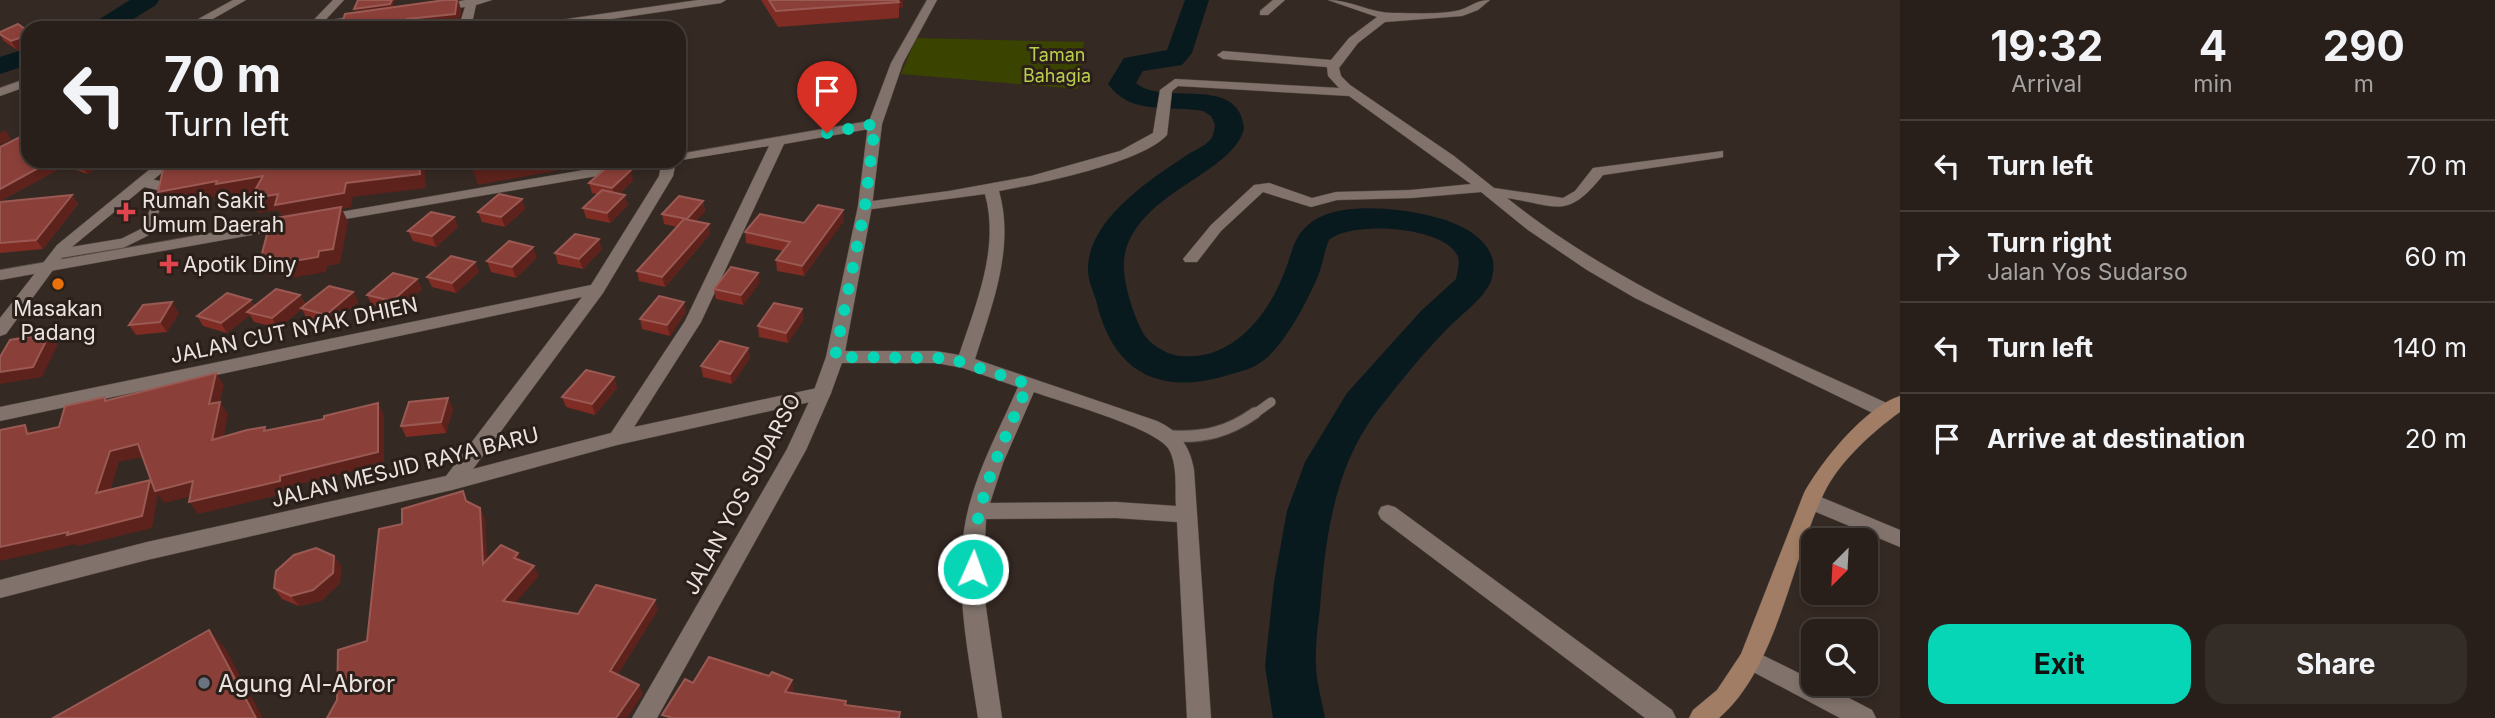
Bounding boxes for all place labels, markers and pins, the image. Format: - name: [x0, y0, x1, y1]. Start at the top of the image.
- pin: [797, 61, 857, 133]
- place label: Rumah Sakit Umum Daerah: [142, 188, 284, 237]
- marker: Rumah Sakit Umum Daerah: [116, 202, 136, 222]
- place label: Apotik Diny: [183, 252, 297, 277]
- marker: Apotik Diny: [161, 256, 177, 272]
- marker: Masakan Padang: [50, 276, 66, 292]
- place label: Masakan Padang: [13, 296, 103, 345]
- place label: Agung Al-Abror: [218, 669, 395, 698]
- marker: Agung Al-Abror: [196, 675, 212, 691]

